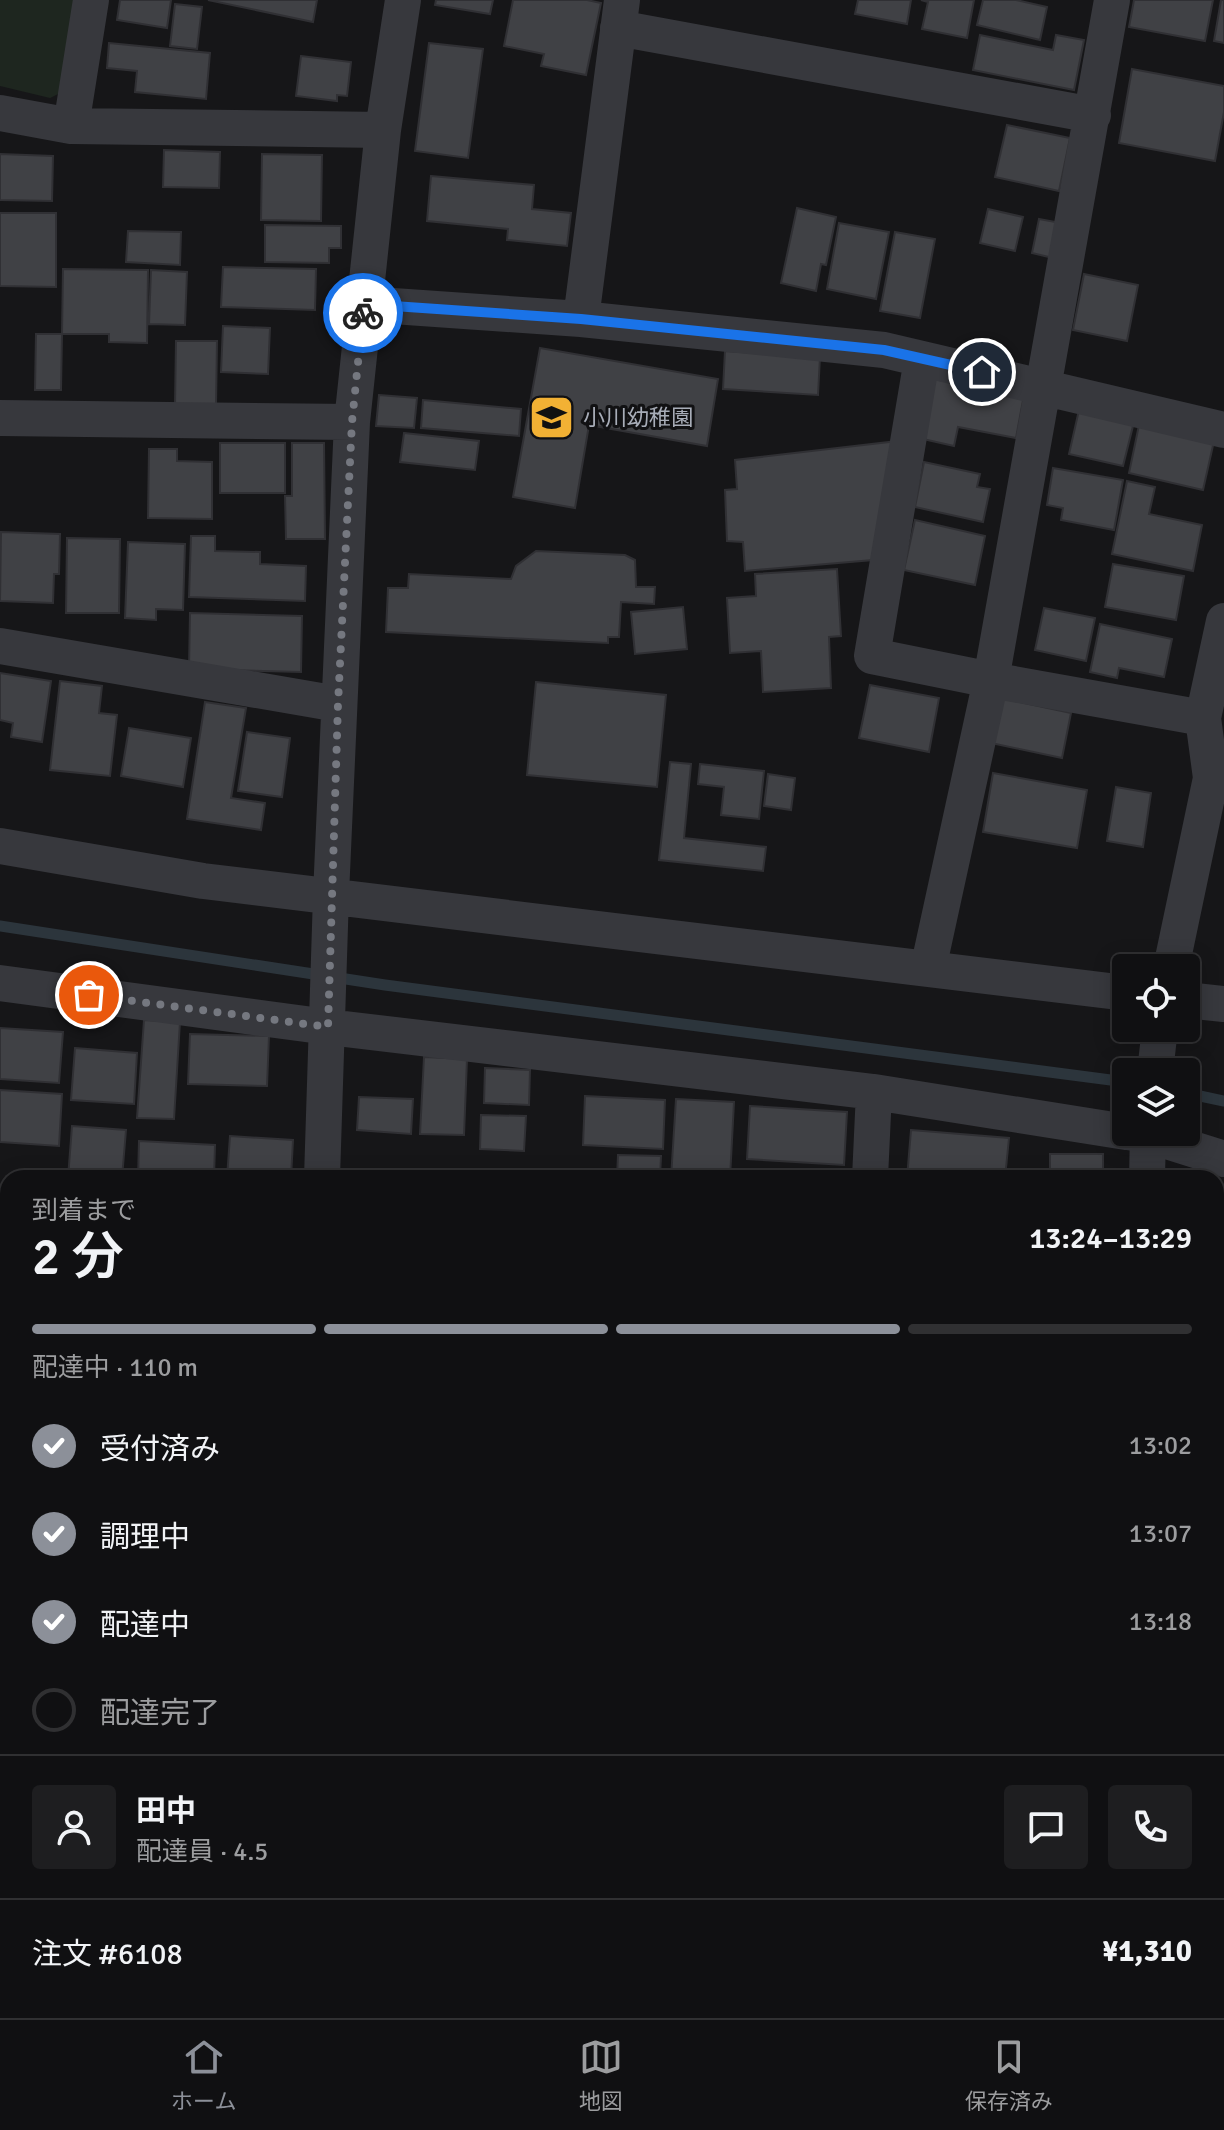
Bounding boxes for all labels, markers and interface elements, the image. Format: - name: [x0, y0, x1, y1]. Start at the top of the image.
- courier: [323, 273, 403, 353]
- icon: bike: [341, 291, 385, 335]
- pin: [948, 338, 1016, 406]
- icon: home: [960, 350, 1004, 394]
- school or university icon: 小川幼稚園: [528, 393, 576, 441]
- place label: 小川幼稚園: [583, 404, 693, 431]
- map controls: [1112, 954, 1200, 1146]
- button: locate: [1112, 954, 1200, 1042]
- pin: [55, 961, 123, 1029]
- icon: bag: [67, 973, 111, 1017]
- button: layers: [1112, 1058, 1200, 1146]
- text: 到着まで: [32, 1195, 136, 1227]
- text: 13:24–13:29: [1029, 1220, 1192, 1257]
- text: 2 分: [32, 1225, 124, 1289]
- text: 配達中 · 110 m: [32, 1352, 198, 1384]
- icon: check: [32, 1424, 76, 1468]
- text: 13:02: [1129, 1430, 1192, 1462]
- text: 受付済み: [100, 1431, 220, 1468]
- icon: check: [32, 1512, 76, 1556]
- text: 13:07: [1129, 1518, 1192, 1550]
- text: 調理中: [100, 1519, 190, 1556]
- icon: check: [32, 1600, 76, 1644]
- text: 13:18: [1129, 1606, 1192, 1638]
- text: 配達中: [100, 1607, 190, 1644]
- text: 配達完了: [100, 1695, 220, 1732]
- button: person: [32, 1785, 116, 1869]
- button: chat: [1004, 1785, 1088, 1869]
- button: phone: [1108, 1785, 1192, 1869]
- text: 田中: [136, 1793, 196, 1830]
- text: 配達員 · 4.5: [136, 1836, 268, 1868]
- text: ¥1,310: [1102, 1933, 1192, 1970]
- text: 注文 #6108: [32, 1936, 183, 1973]
- tab: ホーム: [171, 2035, 236, 2115]
- tab: 地図: [579, 2035, 623, 2115]
- tab: 保存済み: [965, 2035, 1053, 2115]

